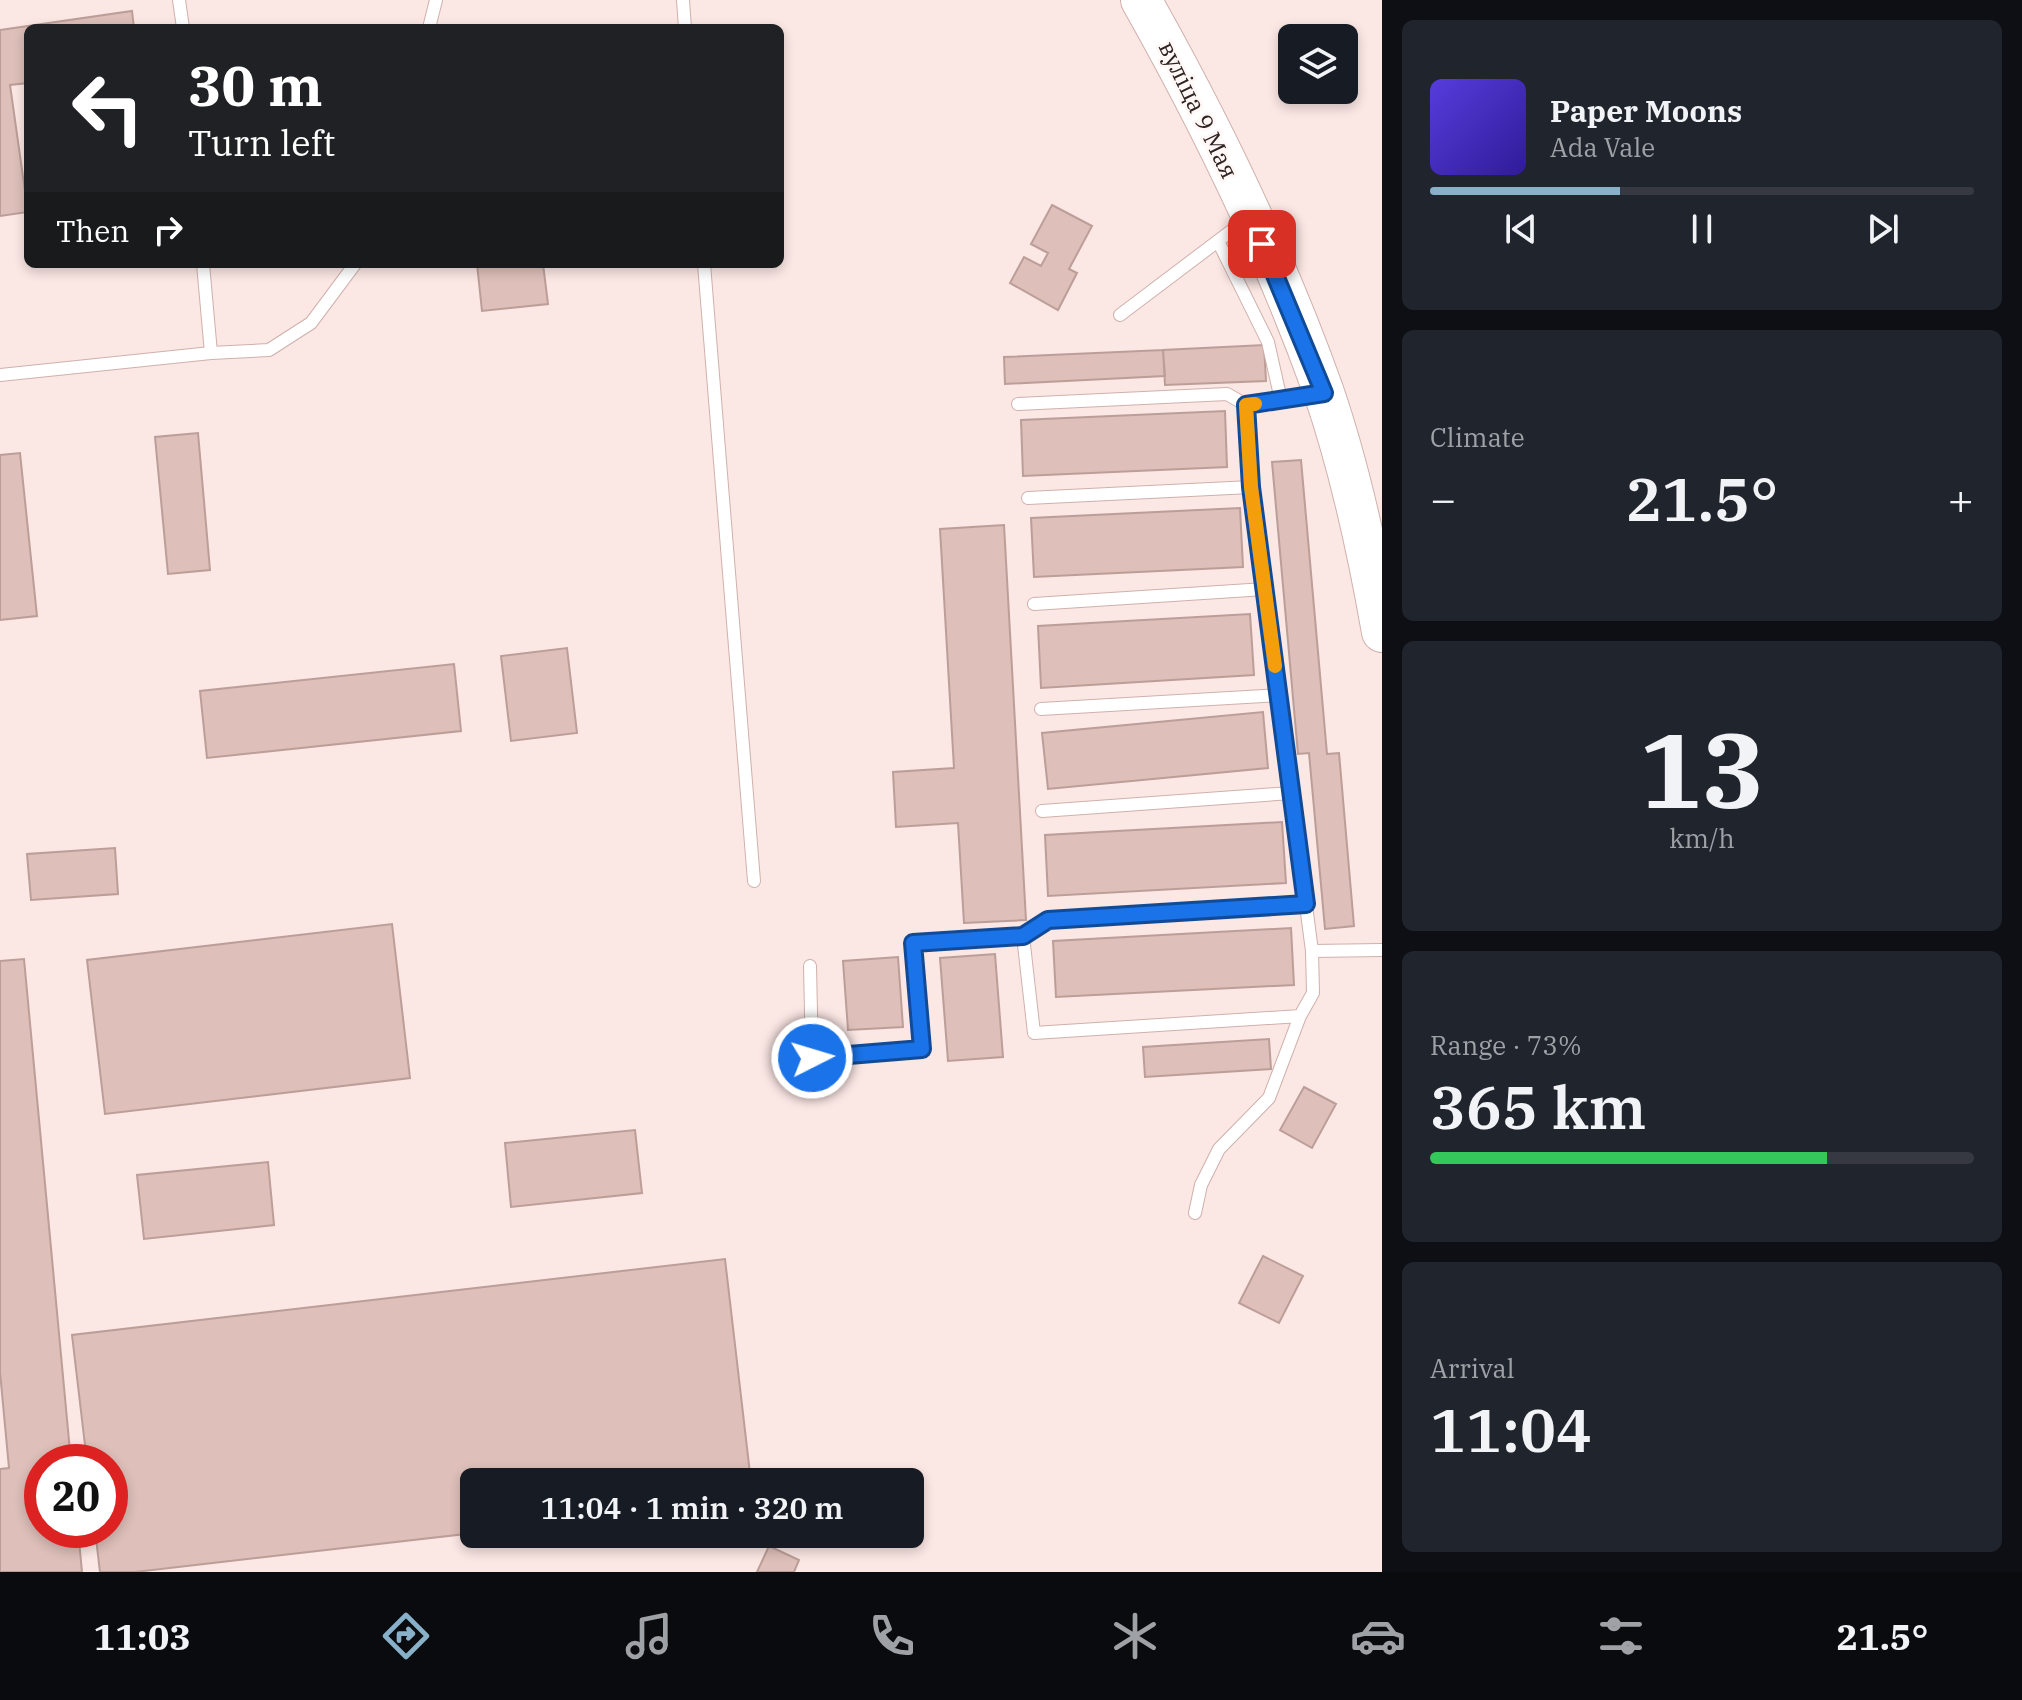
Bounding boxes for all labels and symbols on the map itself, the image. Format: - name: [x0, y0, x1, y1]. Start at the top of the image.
- street label: вуліца 9 Мая: [1152, 35, 1246, 184]
- pin: [1228, 210, 1296, 278]
- position arrow: [770, 1016, 854, 1100]
- speed limit sign: 20: [24, 1444, 128, 1548]

